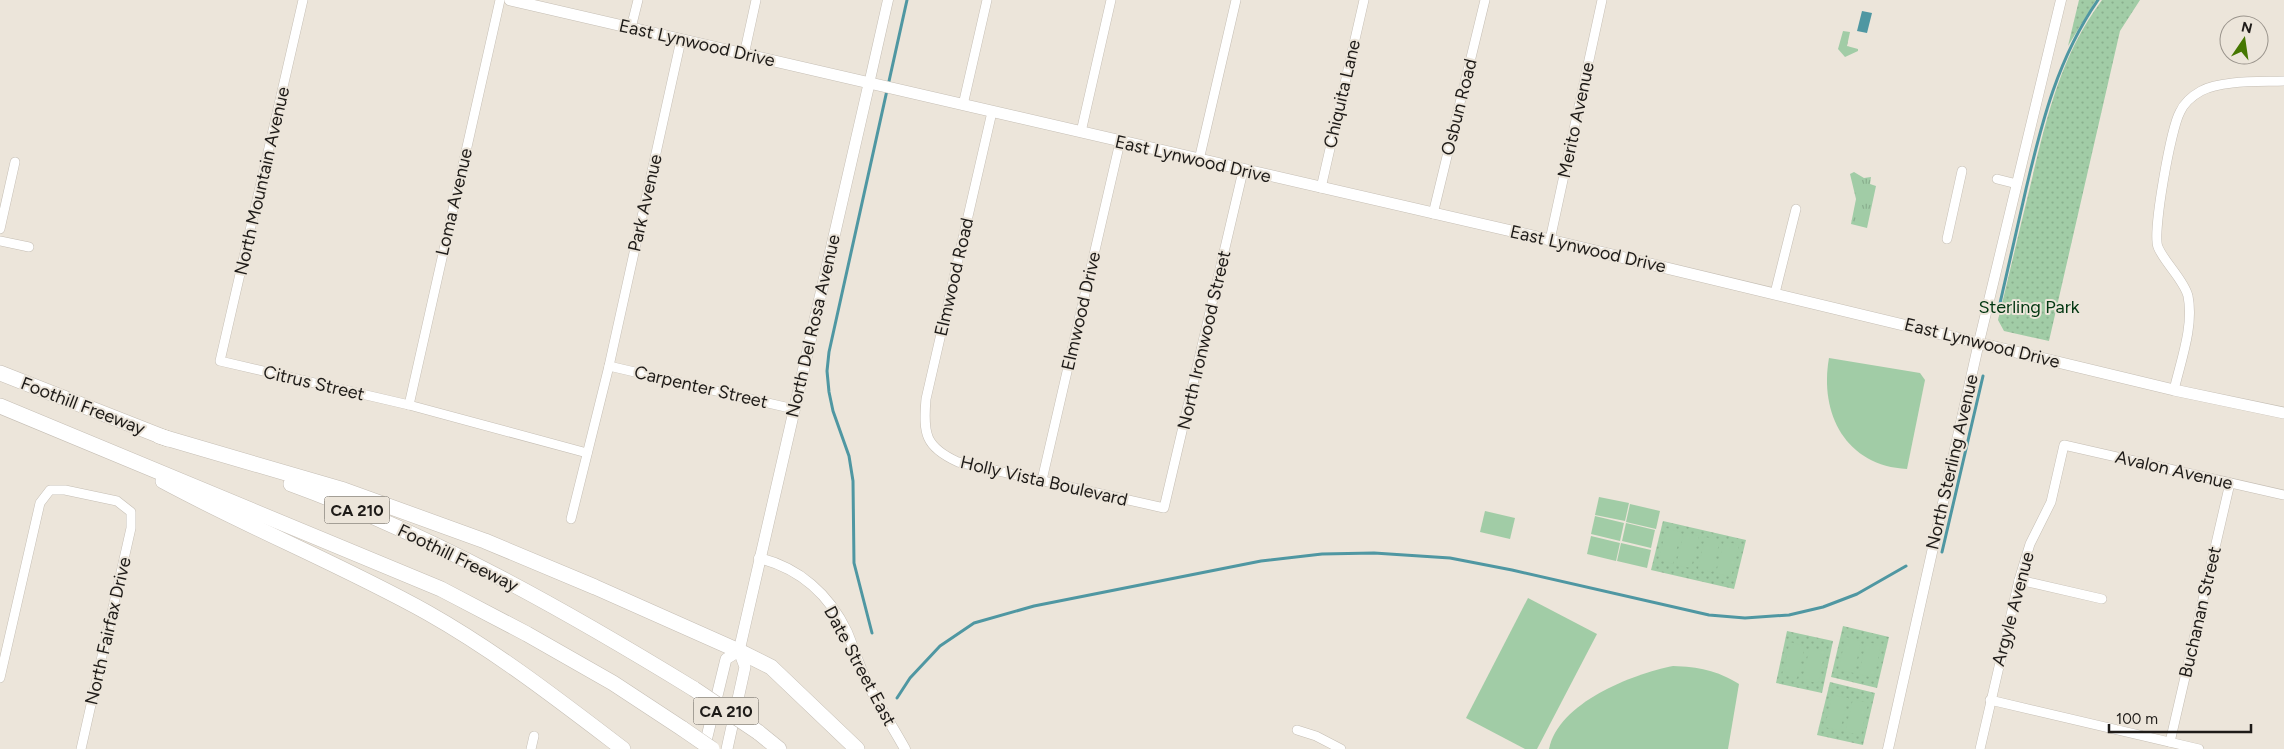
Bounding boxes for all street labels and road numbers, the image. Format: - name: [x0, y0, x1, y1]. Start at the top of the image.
- street label: East Lynwood Drive: [617, 14, 777, 72]
- street label: Chiquita Lane: [1319, 37, 1365, 150]
- street label: Osbun Road: [1436, 56, 1482, 158]
- street label: Merito Avenue: [1553, 60, 1599, 180]
- street label: North Mountain Avenue: [230, 84, 294, 277]
- street label: East Lynwood Drive: [1113, 130, 1273, 188]
- street label: Loma Avenue: [431, 146, 477, 258]
- street label: Park Avenue: [623, 152, 667, 254]
- street label: Elmwood Road: [930, 216, 978, 338]
- street label: East Lynwood Drive: [1508, 220, 1668, 278]
- street label: North Del Rosa Avenue: [781, 232, 845, 420]
- street label: North Ironwood Street: [1173, 248, 1235, 432]
- street label: Elmwood Drive: [1057, 249, 1105, 373]
- street label: East Lynwood Drive: [1902, 313, 2062, 373]
- street label: Citrus Street: [261, 361, 367, 405]
- street label: Carpenter Street: [632, 361, 770, 413]
- street label: Foothill Freeway: [18, 372, 149, 440]
- street label: North Sterling Avenue: [1921, 372, 1983, 552]
- street label: Avalon Avenue: [2113, 446, 2235, 494]
- street label: Holly Vista Boulevard: [958, 451, 1130, 511]
- road number: CA 210: [324, 496, 390, 524]
- street label: Foothill Freeway: [394, 519, 522, 597]
- street label: Buchanan Street: [2174, 544, 2226, 680]
- street label: Argyle Avenue: [1987, 549, 2039, 669]
- street label: North Fairfax Drive: [80, 555, 136, 707]
- street label: Date Street East: [819, 602, 901, 730]
- road number: CA 210: [694, 698, 758, 724]

